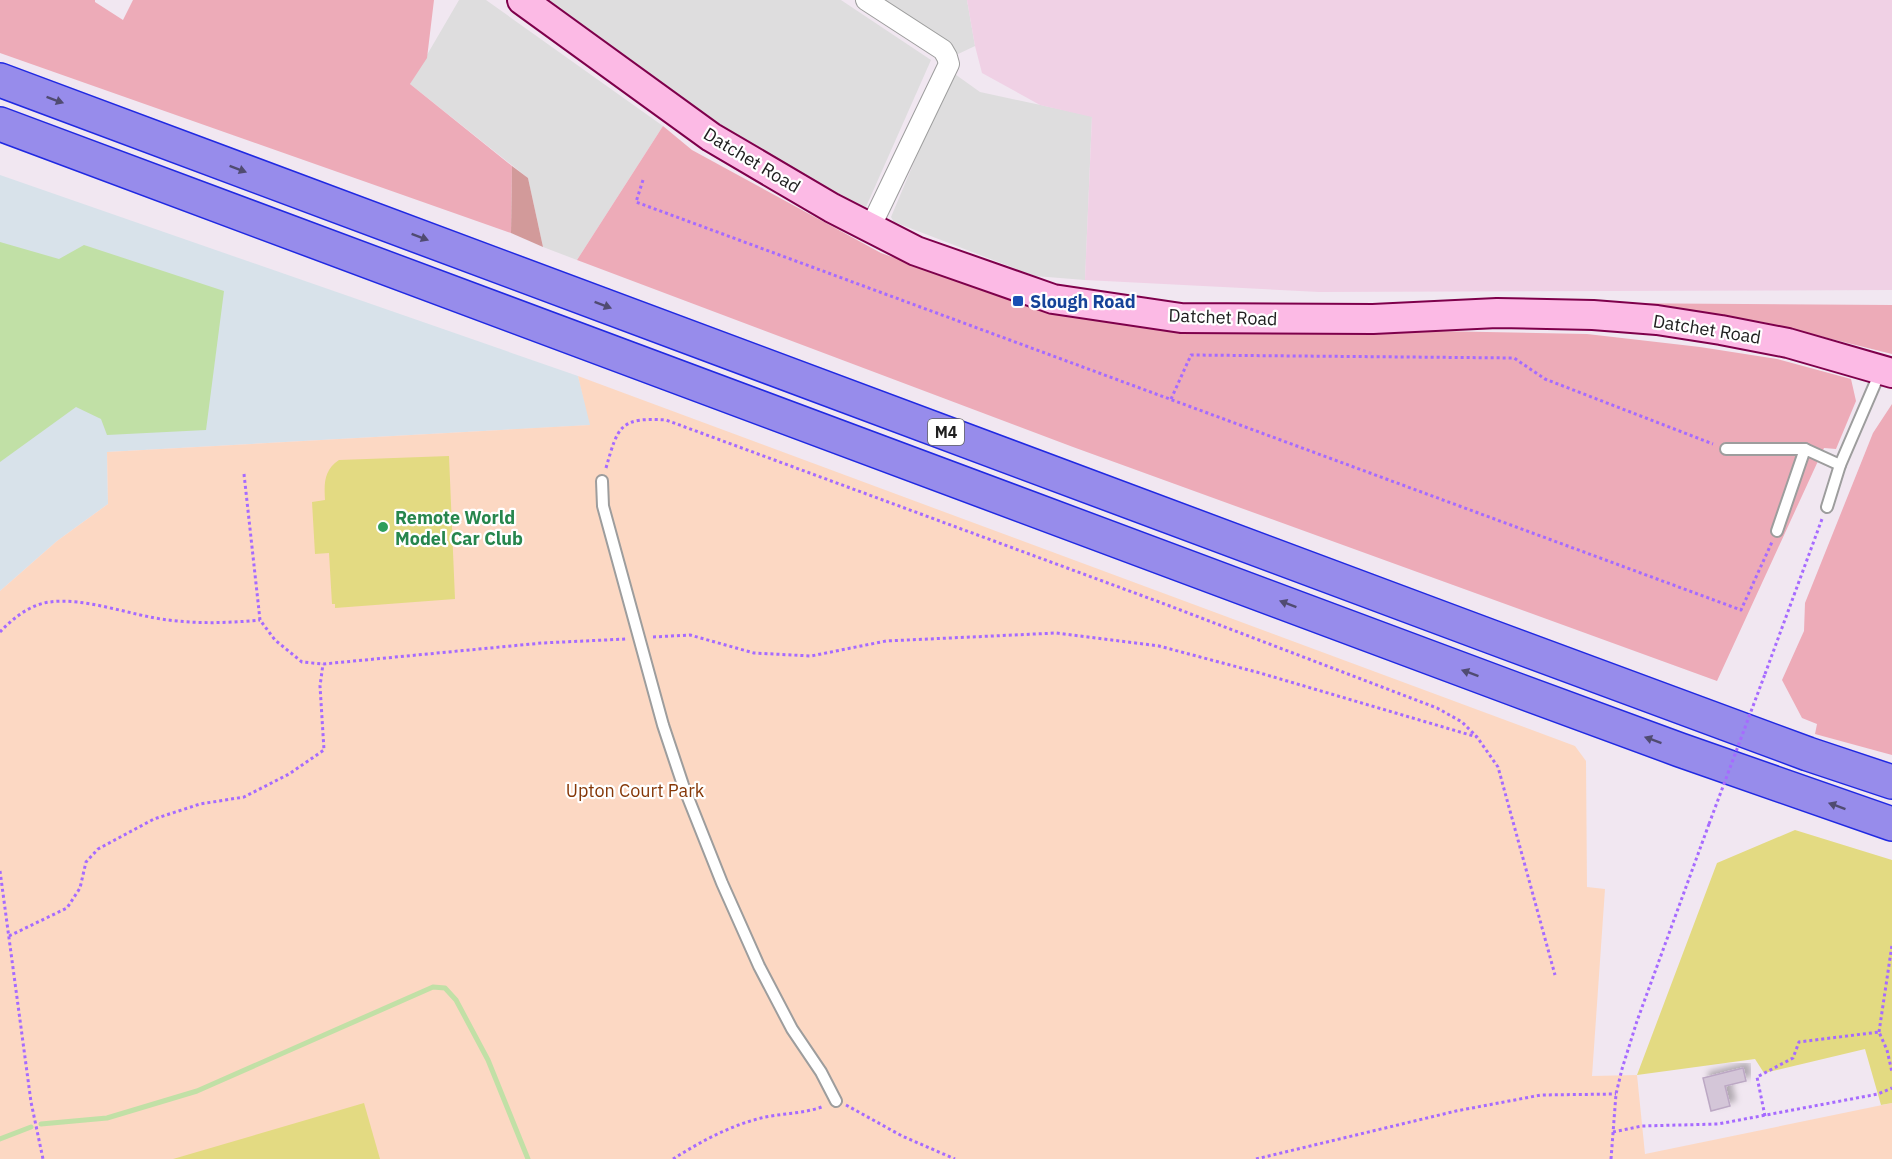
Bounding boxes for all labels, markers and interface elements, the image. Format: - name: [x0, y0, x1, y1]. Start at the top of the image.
- one-way arrow: [46, 95, 64, 105]
- street label: Datchet Road: [699, 122, 805, 198]
- one-way arrow: [229, 164, 247, 174]
- one-way arrow: [411, 233, 429, 242]
- place label: Slough Road: [1030, 290, 1136, 313]
- marker: Slough Road: [1011, 294, 1025, 308]
- one-way arrow: [594, 301, 612, 311]
- street label: Datchet Road: [1168, 304, 1278, 330]
- street label: Datchet Road: [1651, 309, 1763, 349]
- road number: M4: [928, 419, 964, 445]
- place label: Remote World Model Car Club: [395, 506, 523, 550]
- marker: Remote World Model Car Club: [376, 520, 390, 534]
- one-way arrow: [1278, 598, 1296, 608]
- one-way arrow: [1461, 667, 1479, 677]
- one-way arrow: [1644, 735, 1662, 745]
- park label: Upton Court Park: [566, 779, 705, 802]
- one-way arrow: [1827, 800, 1845, 810]

